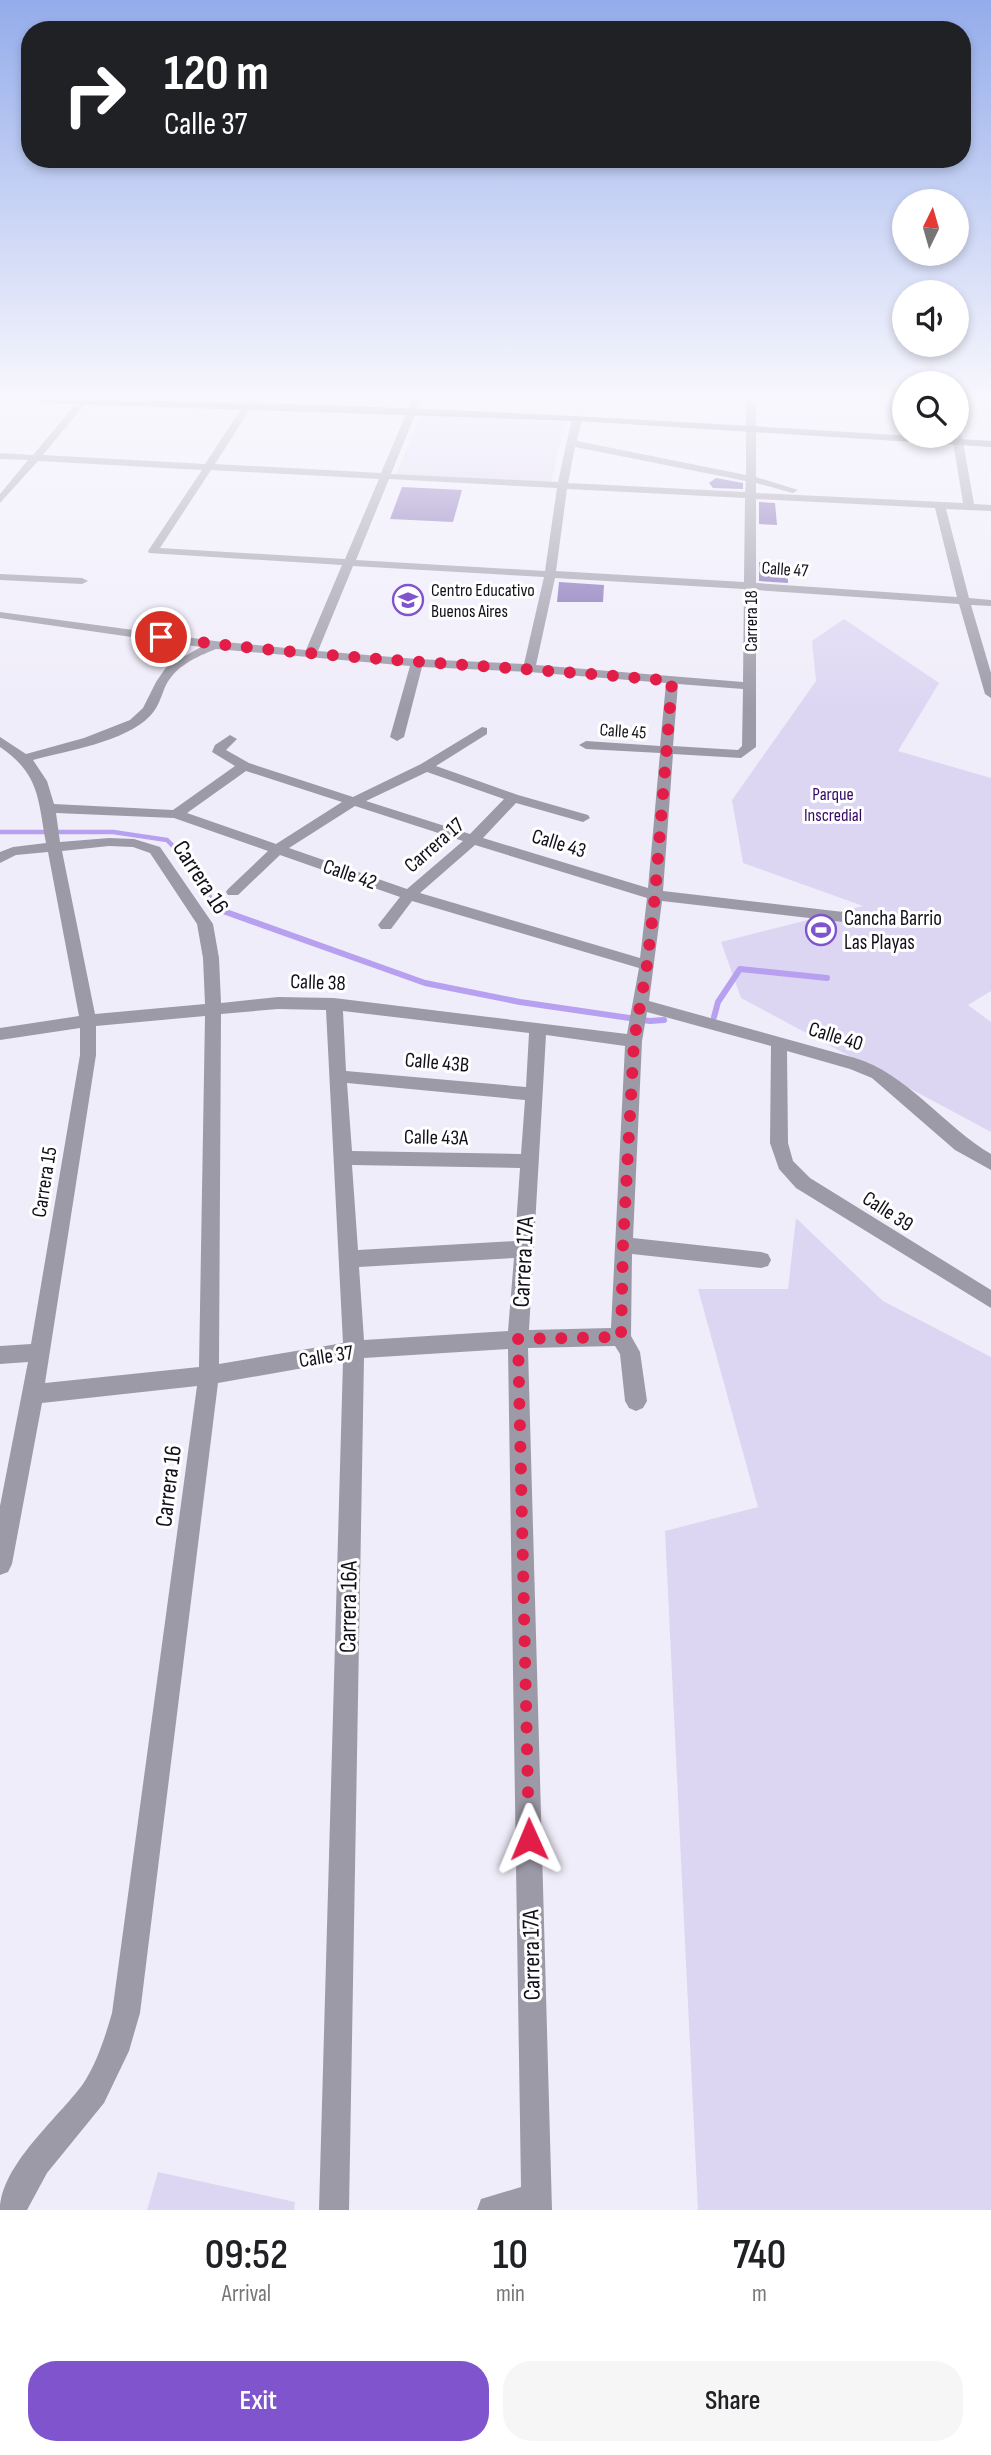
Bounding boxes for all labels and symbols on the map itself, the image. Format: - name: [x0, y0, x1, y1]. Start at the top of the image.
- north arrow: [892, 189, 970, 266]
- street label: Calle 47: [761, 557, 810, 582]
- place label: Centro Educativo Buenos Aires: [431, 580, 535, 622]
- school or university icon: Centro Educativo Buenos Aires: [391, 583, 425, 617]
- street label: Carrera 18: [741, 590, 762, 652]
- pin: [131, 607, 191, 667]
- street label: Calle 45: [599, 719, 647, 744]
- park label: Parque Inscredial: [804, 784, 862, 826]
- street label: Carrera 17: [399, 812, 470, 878]
- street label: Calle 43: [529, 823, 589, 863]
- street label: Carrera 16: [166, 835, 235, 920]
- street label: Calle 42: [320, 854, 380, 895]
- place label: Cancha Barrio Las Playas: [844, 906, 942, 955]
- sports icon: Cancha Barrio Las Playas: [804, 913, 838, 947]
- street label: Calle 38: [290, 969, 346, 996]
- street label: Calle 40: [806, 1016, 866, 1057]
- street label: Calle 43B: [404, 1047, 470, 1078]
- street label: Calle 43A: [404, 1124, 469, 1151]
- street label: Carrera 15: [27, 1145, 62, 1219]
- street label: Calle 39: [858, 1186, 918, 1237]
- street label: Carrera 17A: [507, 1215, 540, 1308]
- street label: Calle 37: [297, 1340, 356, 1373]
- street label: Carrera 16: [149, 1444, 188, 1529]
- street label: Carrera 16A: [333, 1560, 364, 1653]
- position arrow: [492, 1802, 566, 1876]
- street label: Carrera 17A: [516, 1909, 547, 2001]

